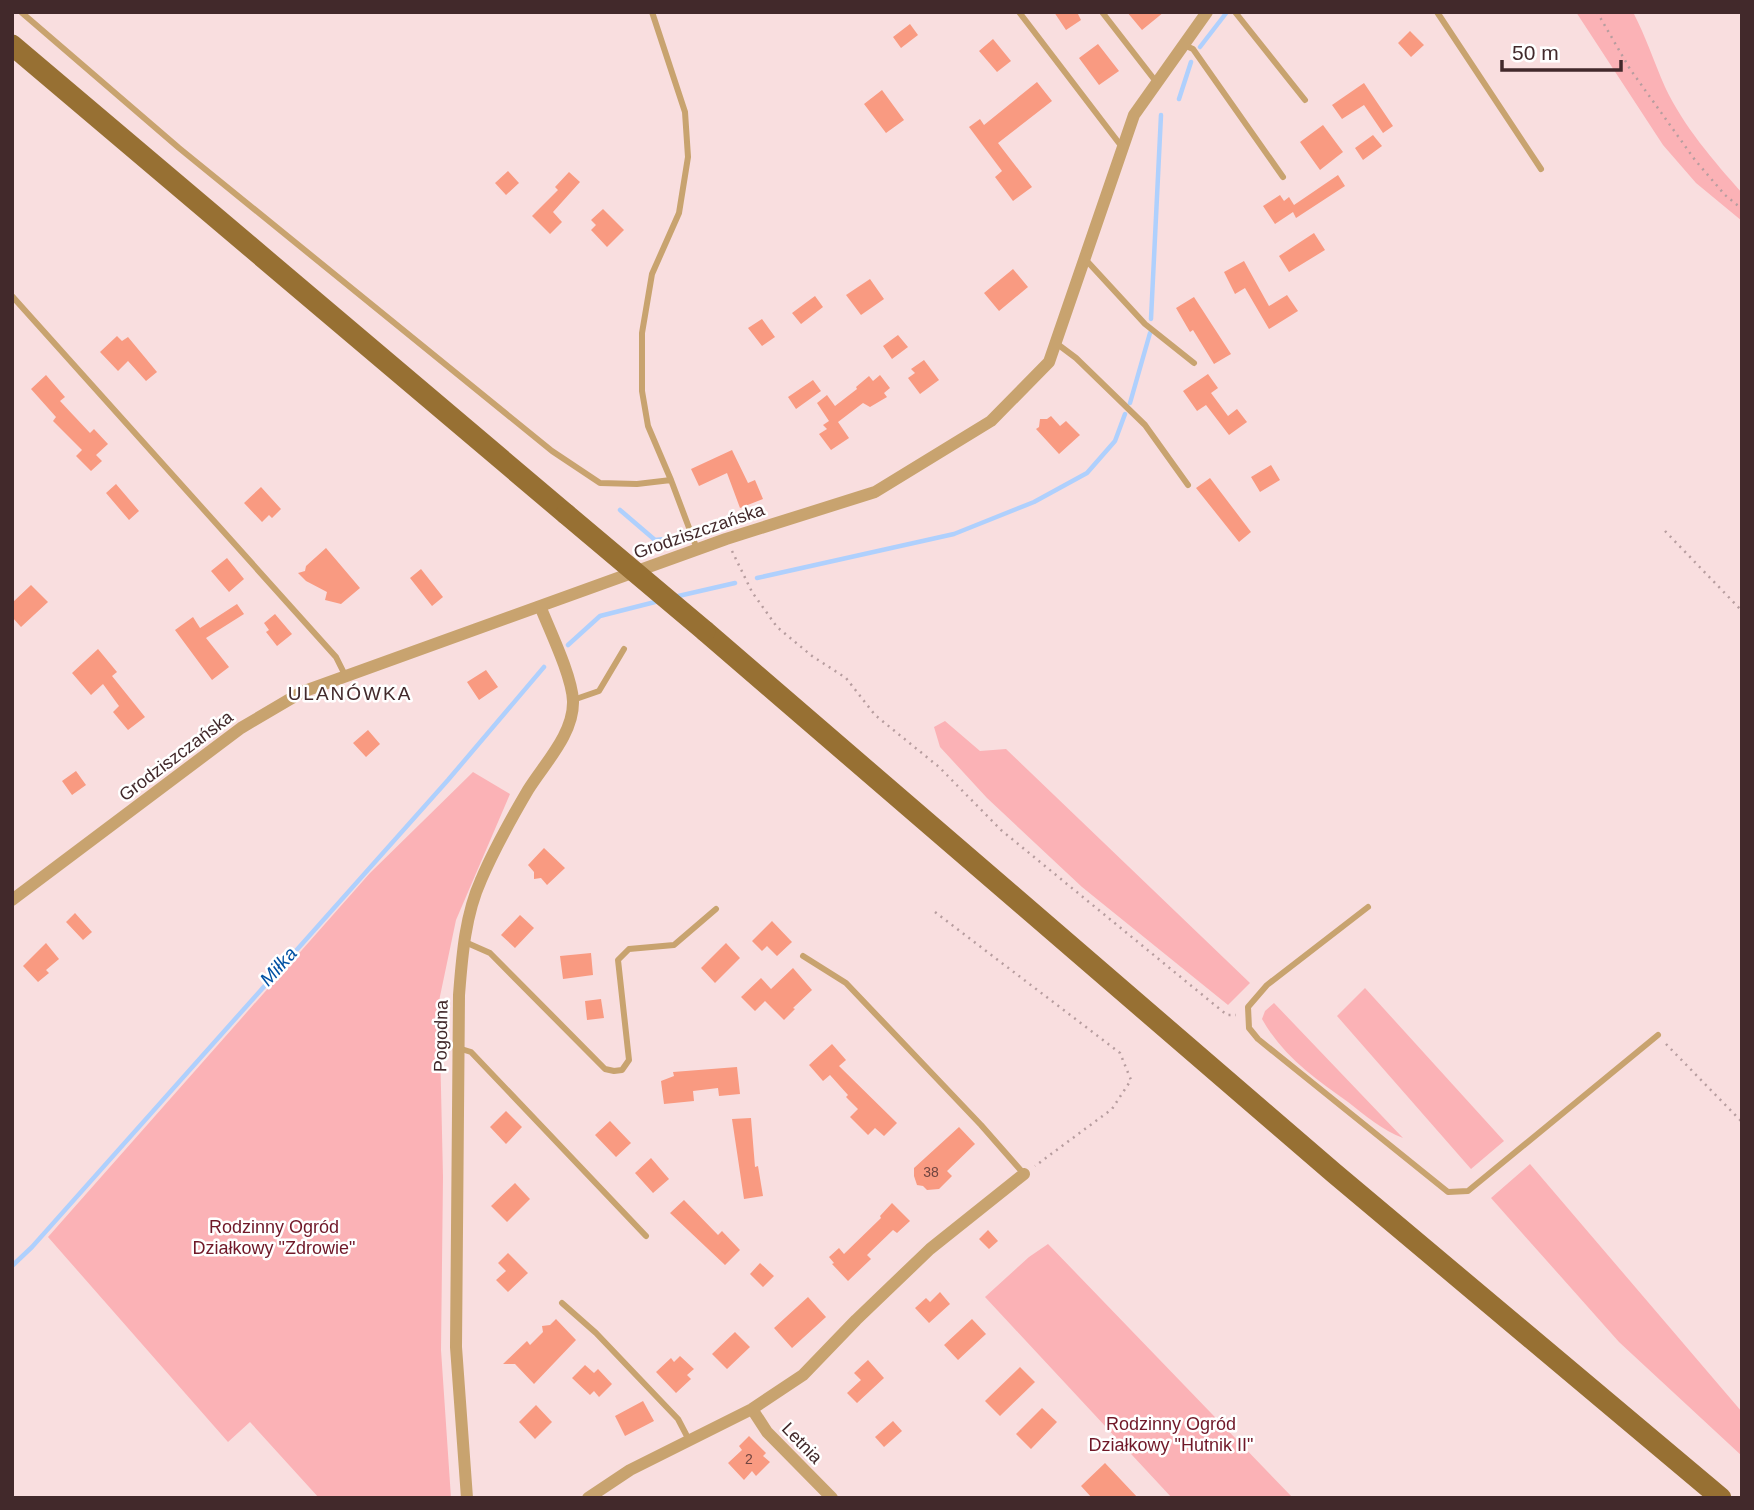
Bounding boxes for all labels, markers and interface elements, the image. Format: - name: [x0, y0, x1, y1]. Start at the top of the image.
- scale bar: [1502, 28, 1621, 72]
- text: 50 m: [1512, 41, 1559, 64]
- street label: Grodziszczańska: [631, 499, 768, 563]
- district label: ULANÓWKA: [288, 683, 412, 704]
- street label: Grodziszczańska: [115, 706, 238, 805]
- water label: Miłka: [256, 943, 301, 990]
- street label: Pogodna: [430, 999, 452, 1072]
- house number: 38: [923, 1164, 939, 1180]
- park label: Rodzinny Ogród Działkowy "Zdrowie": [193, 1217, 355, 1258]
- park label: Rodzinny Ogród Działkowy "Hutnik II": [1089, 1414, 1253, 1455]
- street label: Letnia: [778, 1418, 827, 1468]
- house number: 2: [745, 1451, 753, 1467]

